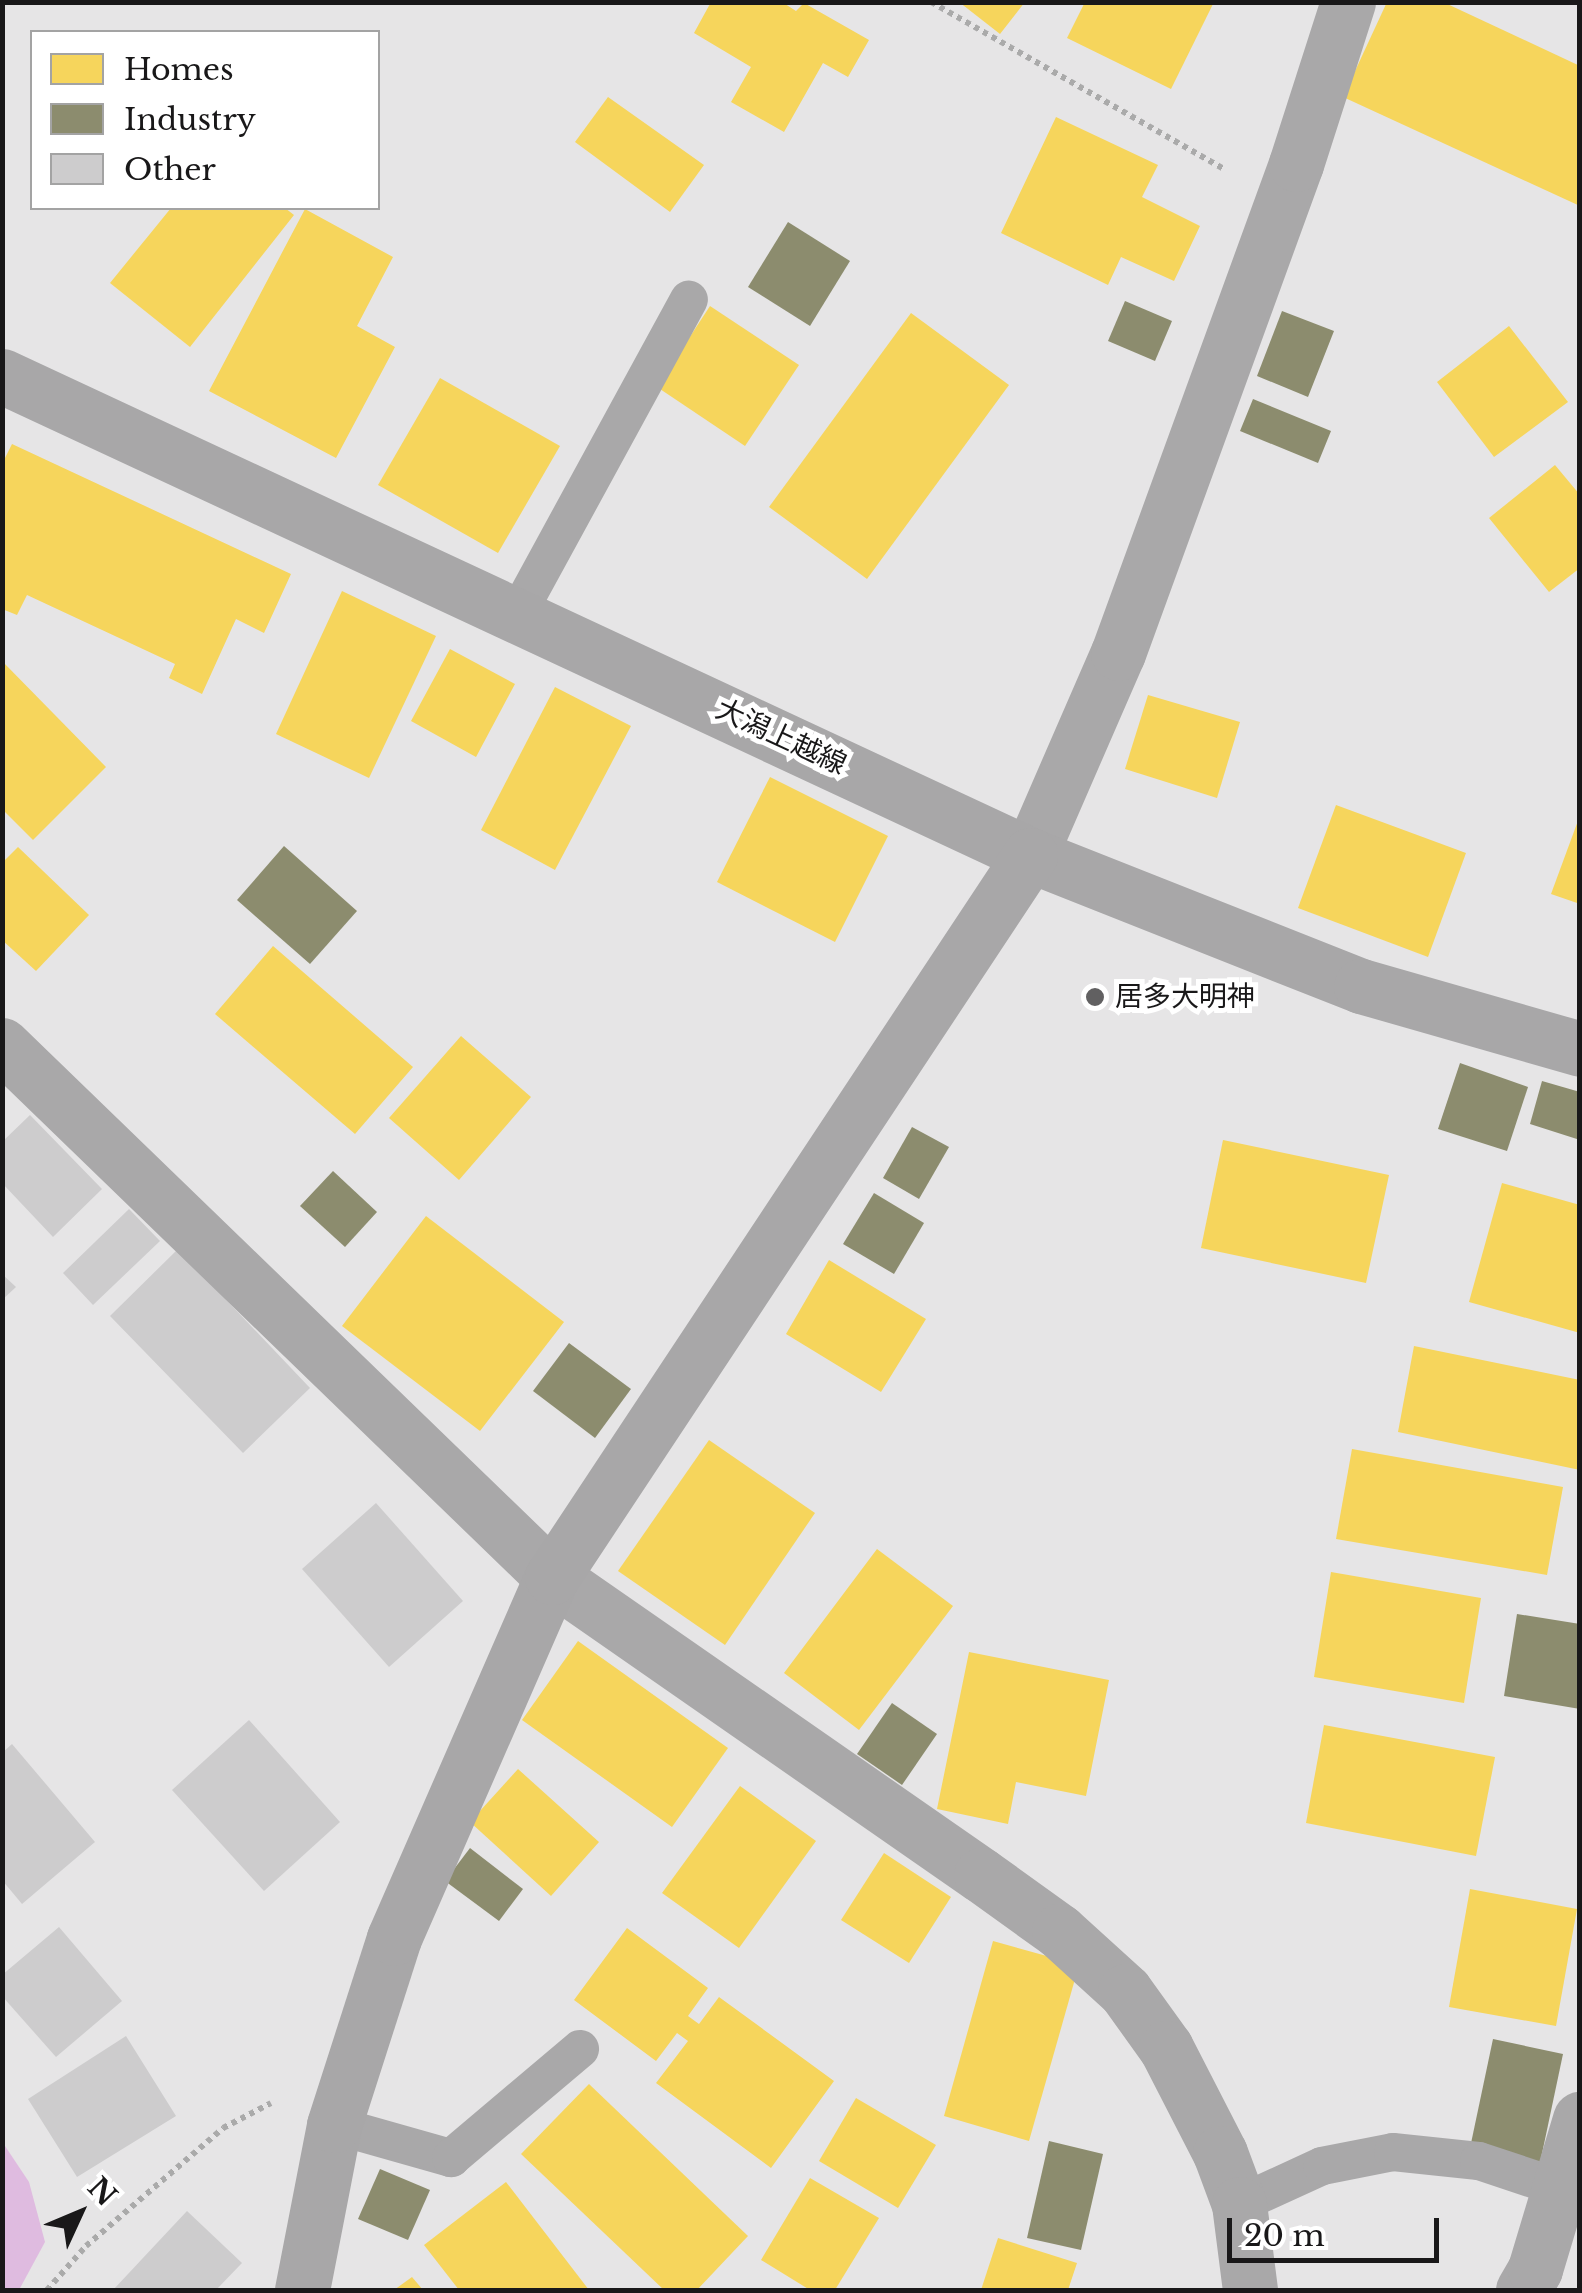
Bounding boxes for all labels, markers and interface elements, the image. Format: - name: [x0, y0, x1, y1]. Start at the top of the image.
- legend: [30, 30, 380, 210]
- text: Homes: [124, 51, 234, 88]
- text: Industry: [124, 101, 256, 138]
- text: Other: [124, 151, 216, 188]
- street label: 大潟上越線: [710, 692, 852, 782]
- place label: 居多大明神: [1115, 980, 1255, 1014]
- marker: 居多大明神: [1084, 986, 1106, 1008]
- north arrow: [30, 2163, 130, 2263]
- text: N: [80, 2170, 124, 2213]
- scale bar: [1232, 2198, 1444, 2260]
- text: 20 m: [1244, 2217, 1325, 2254]

